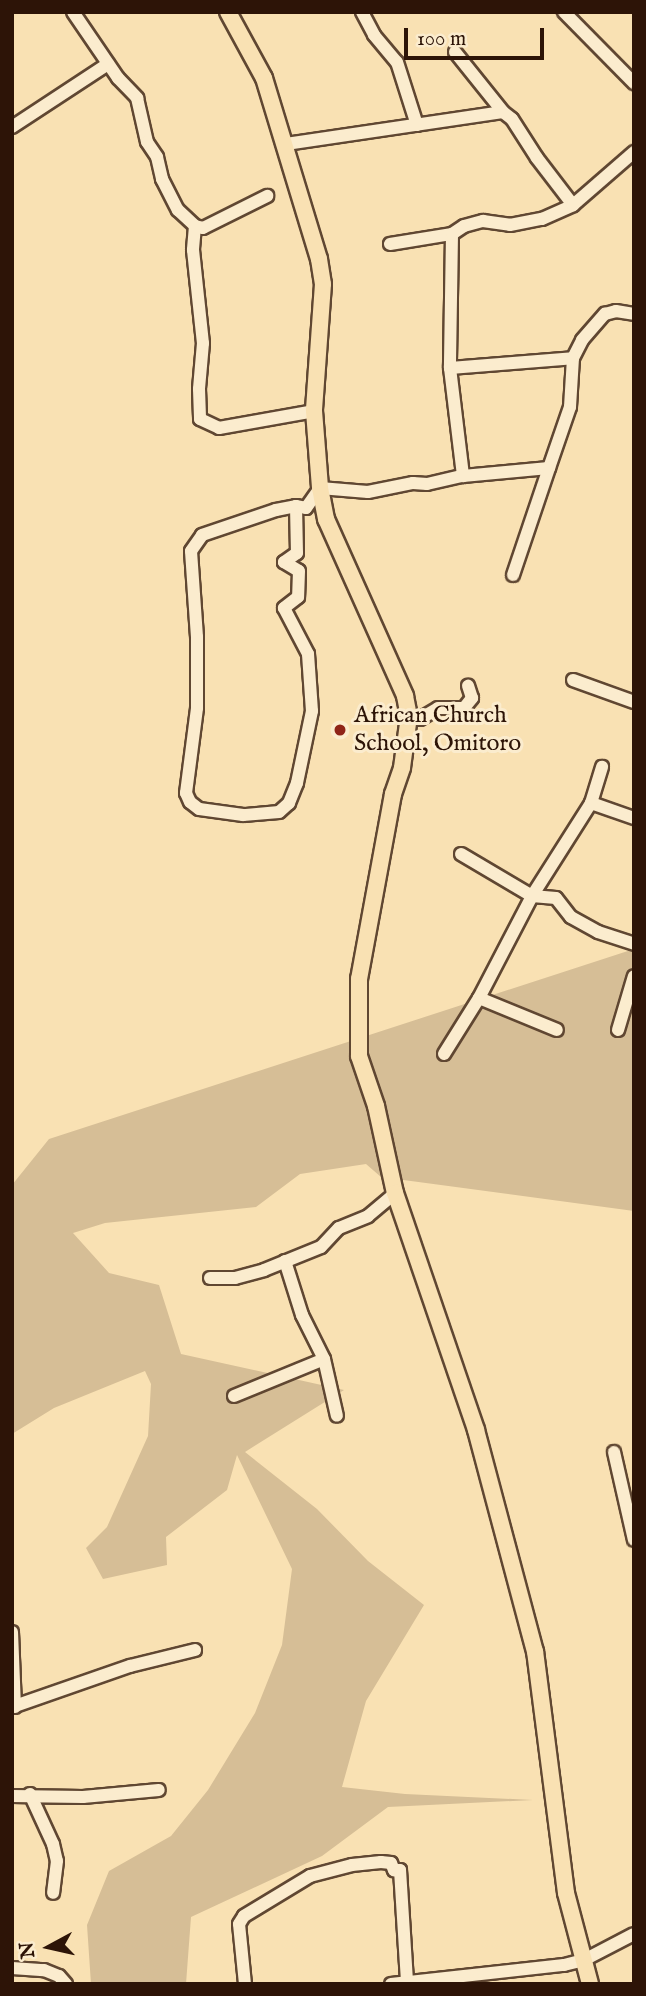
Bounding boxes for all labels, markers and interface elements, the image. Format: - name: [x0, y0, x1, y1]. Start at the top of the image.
- scale bar: [408, 14, 548, 58]
- text: 100 m: [417, 26, 466, 53]
- place label: African Church School, Omitoro: [354, 702, 521, 758]
- marker: African Church School, Omitoro: [332, 722, 348, 738]
- north arrow: [14, 1912, 84, 1982]
- text: N: [15, 1940, 41, 1960]

